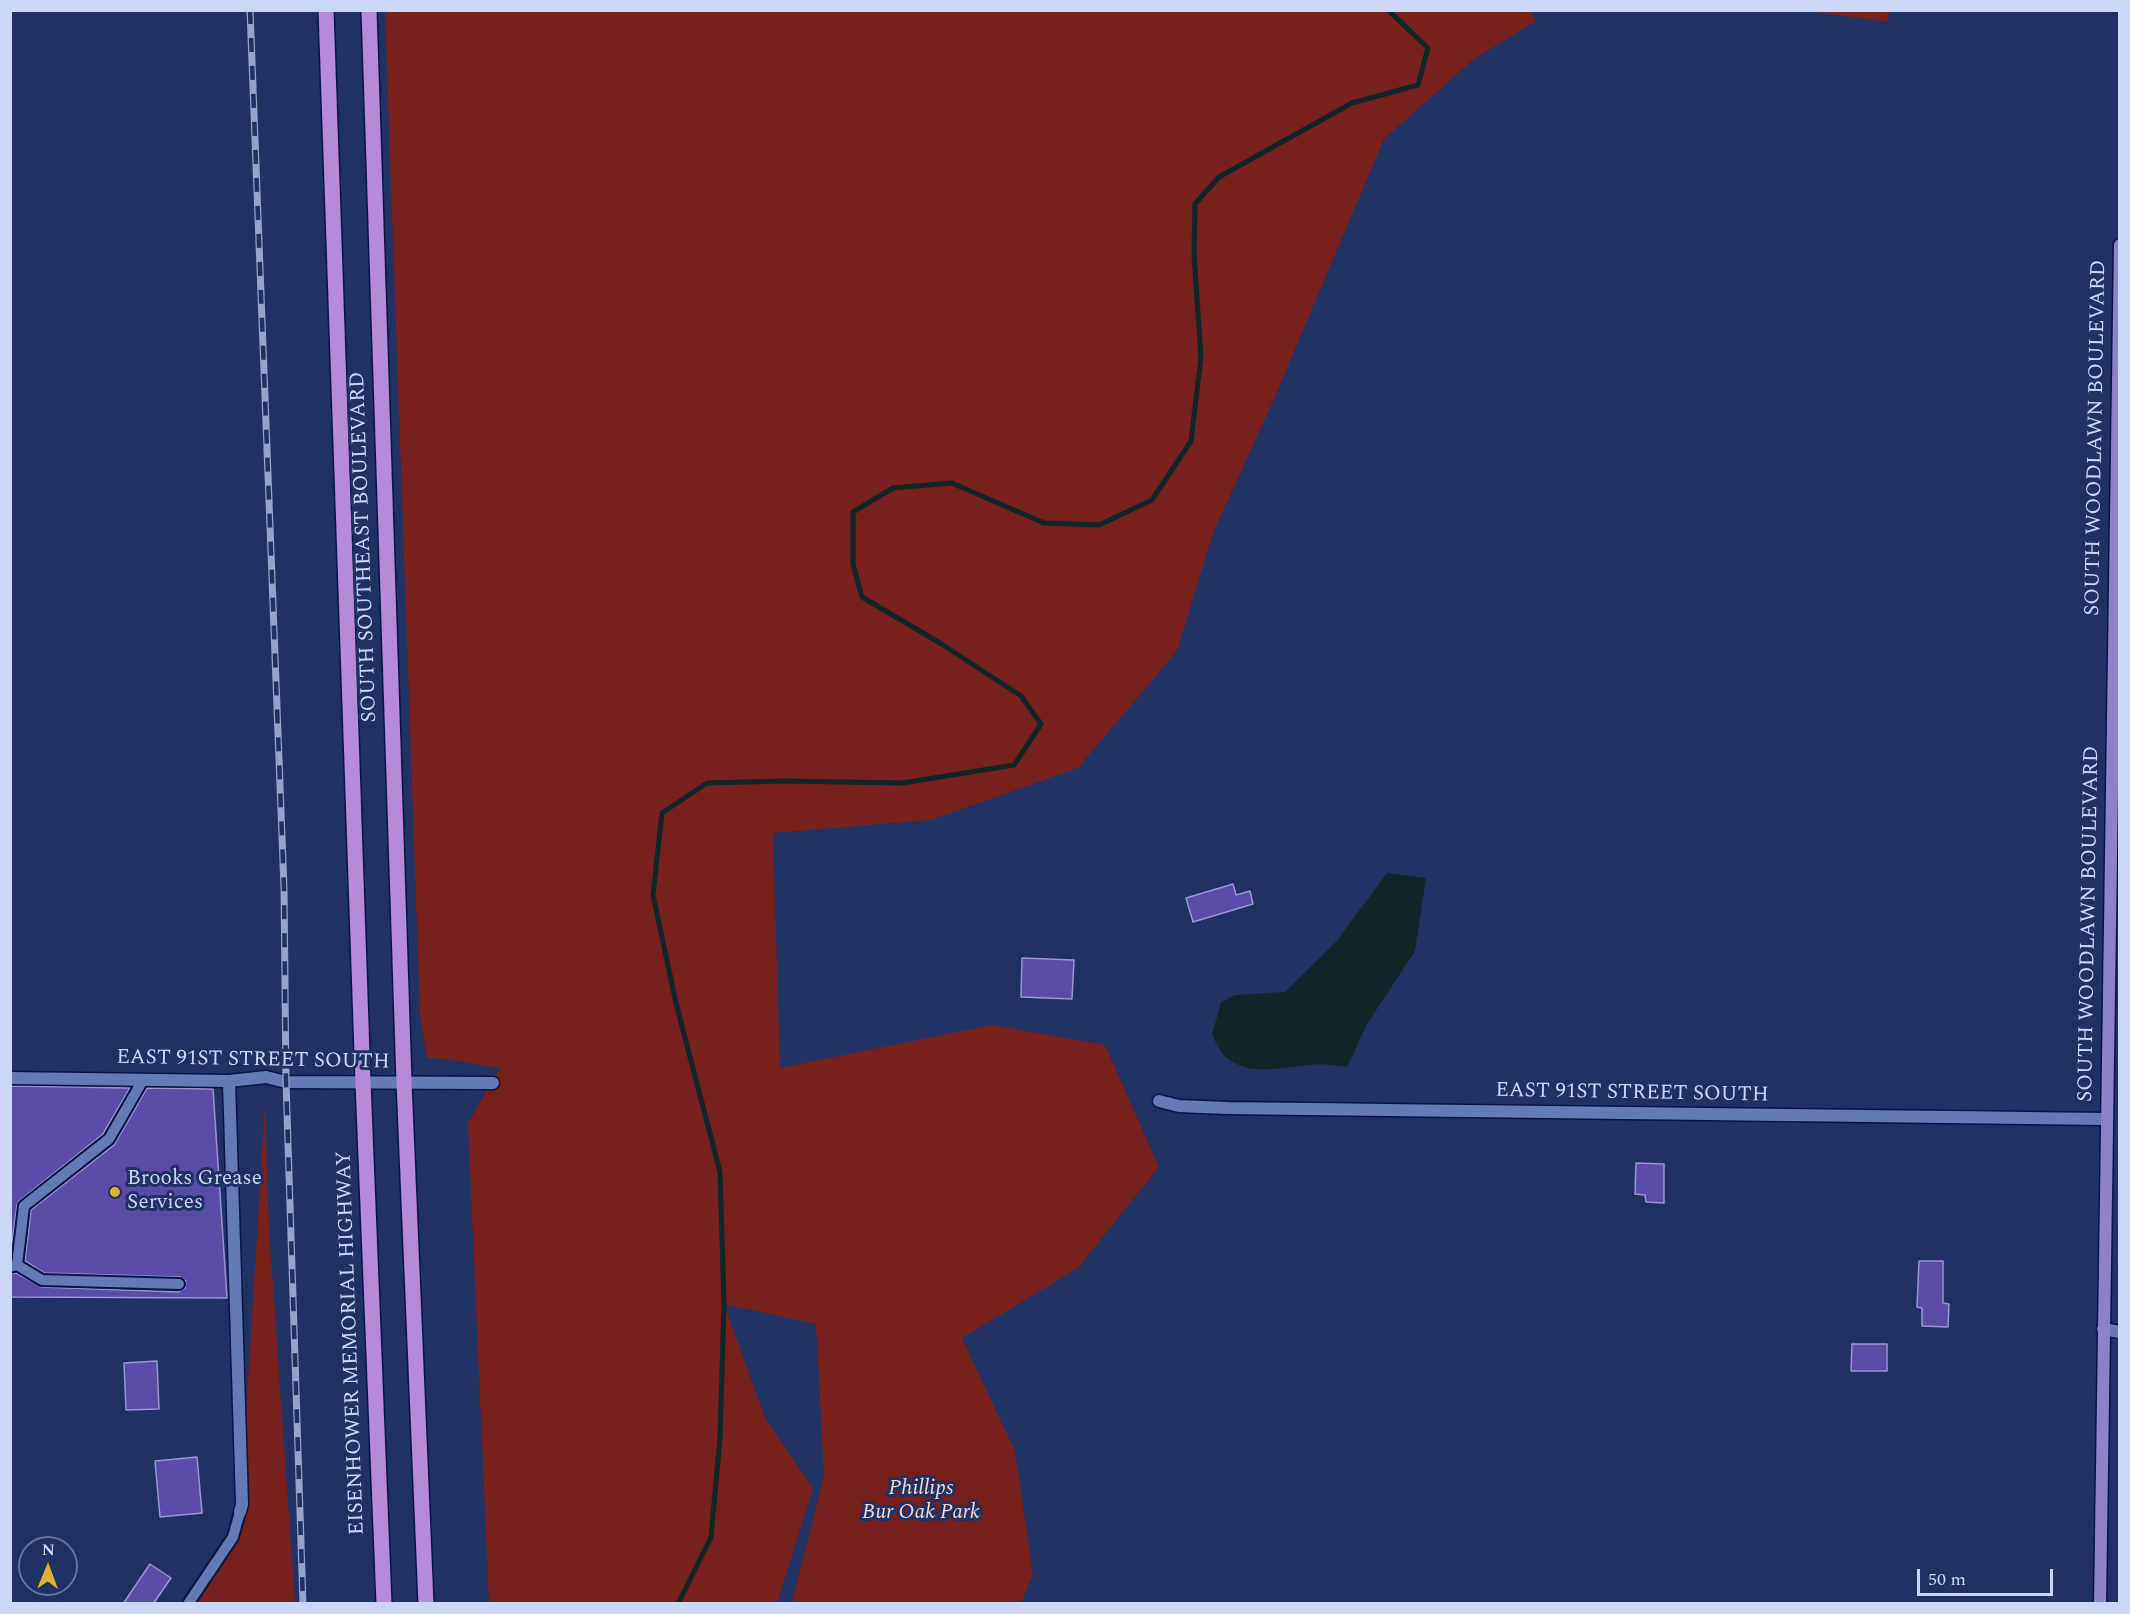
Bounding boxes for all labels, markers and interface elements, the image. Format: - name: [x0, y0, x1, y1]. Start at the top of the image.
- street label: SOUTH WOODLAWN BOULEVARD: [2081, 260, 2113, 616]
- street label: SOUTH SOUTHEAST BOULEVARD: [346, 371, 384, 723]
- street label: SOUTH WOODLAWN BOULEVARD: [2074, 746, 2106, 1102]
- street label: EAST 91ST STREET SOUTH: [116, 1046, 390, 1076]
- street label: EAST 91ST STREET SOUTH: [1495, 1079, 1769, 1109]
- street label: EISENHOWER MEMORIAL HIGHWAY: [333, 1150, 371, 1536]
- place label: Brooks Grease Services: [127, 1167, 262, 1217]
- marker: Brooks Grease Services: [108, 1185, 122, 1199]
- park label: Phillips Bur Oak Park: [862, 1477, 980, 1527]
- north arrow: [18, 1536, 78, 1596]
- text: N: [42, 1538, 55, 1562]
- scale bar: [1920, 1557, 2056, 1595]
- text: 50 m: [1928, 1566, 1966, 1593]

